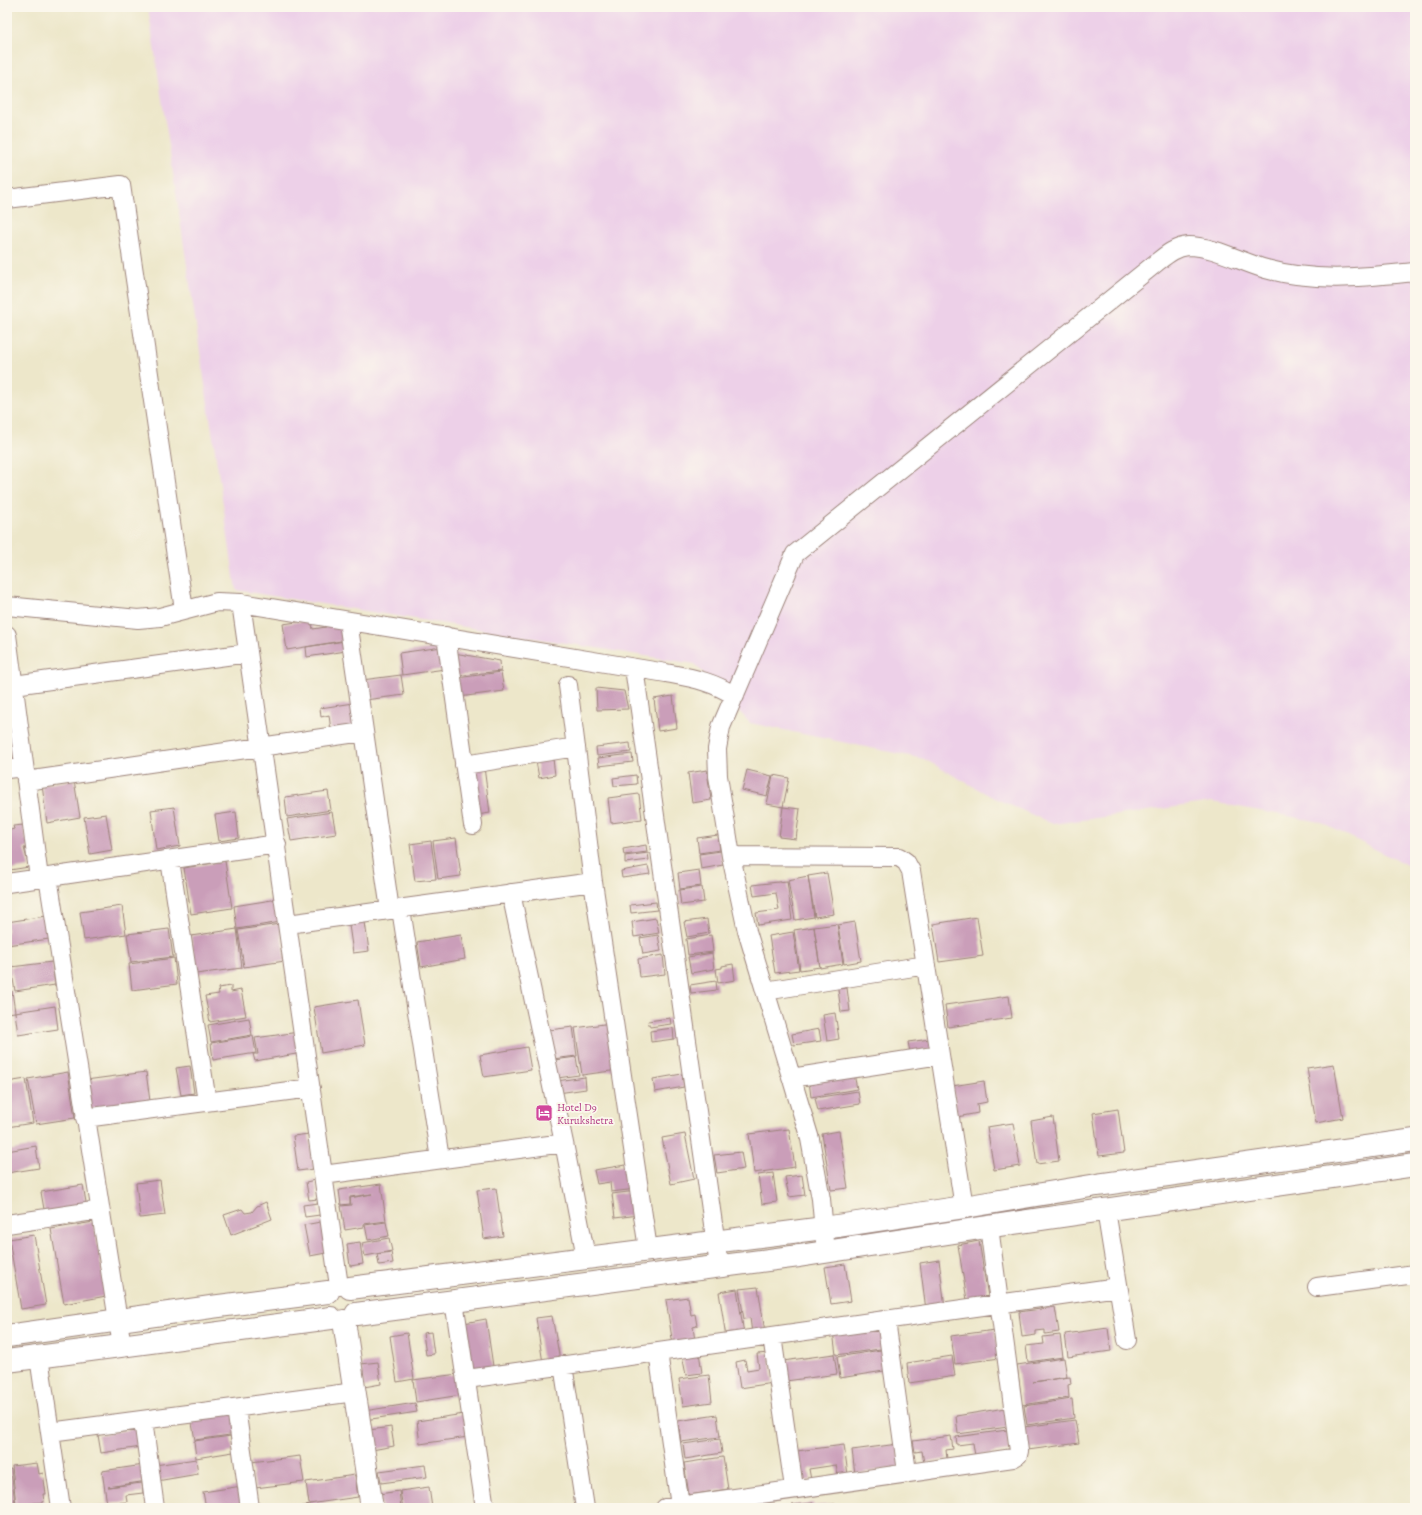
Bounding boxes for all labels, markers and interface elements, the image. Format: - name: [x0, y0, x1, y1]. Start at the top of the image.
- place label: Hotel D9 Kurukshetra: [557, 1100, 614, 1128]
- hotel icon: Hotel D9 Kurukshetra: [534, 1103, 554, 1123]

